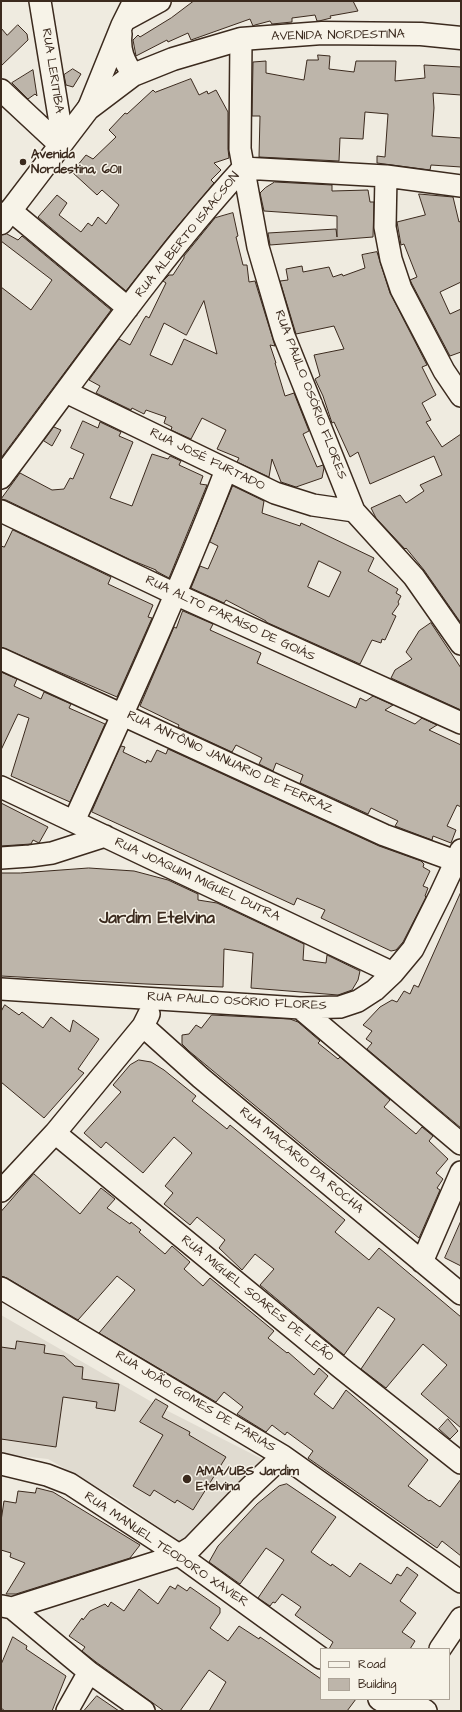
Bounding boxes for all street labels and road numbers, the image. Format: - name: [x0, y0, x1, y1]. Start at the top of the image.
- street label: RUA LERITIBA: [38, 27, 66, 115]
- street label: AVENIDA NORDESTINA: [271, 27, 405, 45]
- street label: RUA ALBERTO ISAACSON: [133, 169, 243, 301]
- street label: RUA PAULO OSÓRIO FLORES: [270, 308, 350, 482]
- street label: RUA JOSÉ FURTADO: [147, 425, 267, 495]
- street label: RUA ALTO PARAÍSO DE GOIÁS: [143, 573, 317, 665]
- street label: RUA ANTÔNIO JANUARIO DE FERRAZ: [124, 708, 336, 818]
- street label: RUA JOAQUIM MIGUEL DUTRA: [112, 835, 282, 925]
- street label: RUA PAULO OSÓRIO FLORES: [147, 990, 327, 1014]
- street label: RUA MACARIO DA ROCHA: [236, 1104, 366, 1218]
- street label: RUA MIGUEL SOARES DE LEÃO: [177, 1233, 337, 1365]
- street label: RUA JOÃO GOMES DE FARIAS: [112, 1348, 278, 1456]
- street label: RUA MANUEL TEODORO XAVIER: [81, 1489, 251, 1611]

